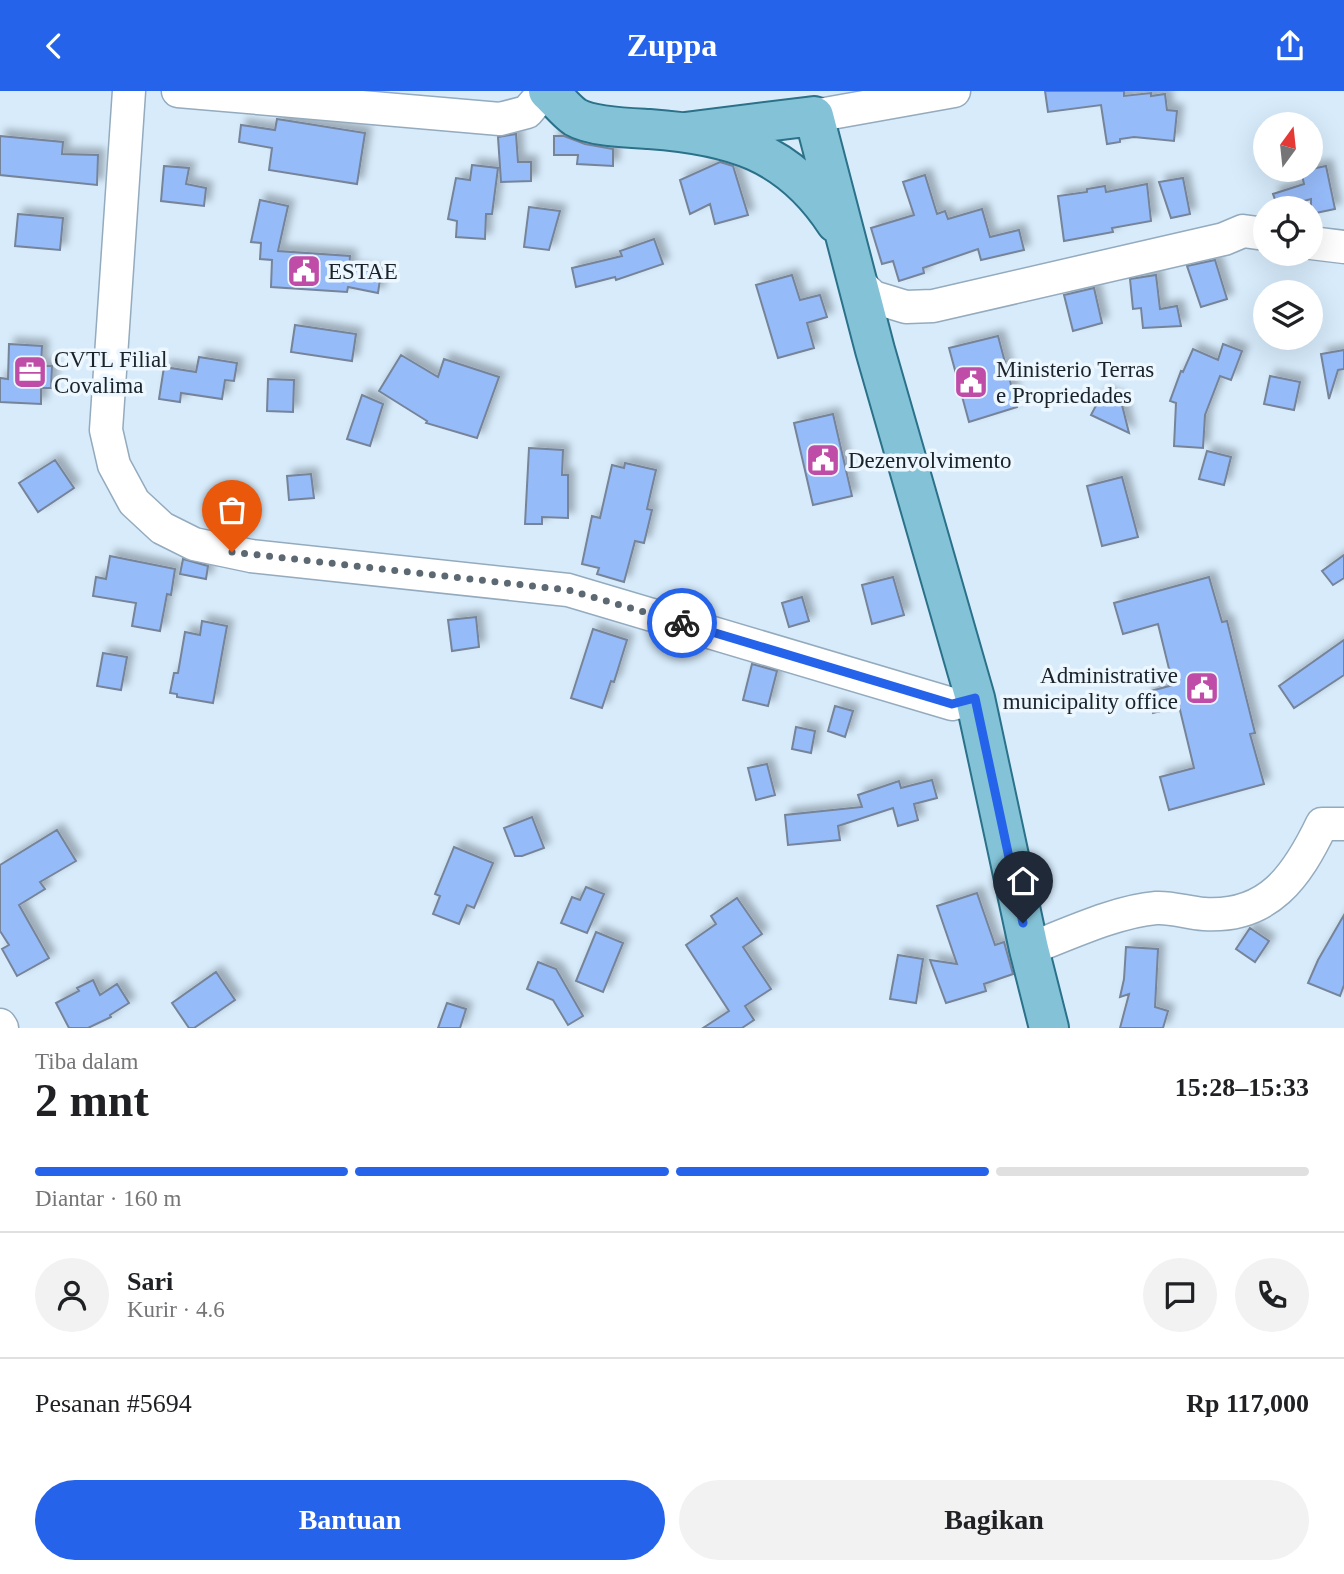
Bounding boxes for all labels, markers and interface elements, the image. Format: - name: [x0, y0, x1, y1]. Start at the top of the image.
- icon: back: [35, 27, 73, 65]
- text: Zuppa: [627, 27, 717, 63]
- icon: share: [1271, 27, 1309, 65]
- north arrow: [1253, 112, 1323, 182]
- map controls: [1253, 112, 1323, 350]
- button: locate: [1253, 196, 1323, 266]
- public building icon: ESTAE: [285, 252, 323, 290]
- place label: ESTAE: [328, 259, 398, 284]
- button: layers: [1253, 280, 1323, 350]
- place label: CVTL Filial Covalima: [54, 347, 168, 398]
- office icon: CVTL Filial Covalima: [11, 353, 49, 391]
- place label: Ministerio Terras e Propriedades: [996, 357, 1154, 408]
- public building icon: Ministerio Terras e Propriedades: [952, 363, 990, 401]
- public building icon: Dezenvolvimento: [804, 441, 842, 479]
- place label: Dezenvolvimento: [848, 448, 1012, 473]
- pin: [202, 480, 262, 552]
- icon: bag: [213, 491, 251, 529]
- courier: [647, 588, 717, 658]
- icon: bike: [663, 604, 701, 642]
- place label: Administrative municipality office: [1003, 663, 1178, 714]
- public building icon: Administrative municipality office: [1183, 669, 1221, 707]
- pin: [993, 851, 1053, 923]
- icon: home: [1004, 862, 1042, 900]
- text: Tiba dalam: [35, 1049, 138, 1074]
- text: 15:28–15:33: [1175, 1073, 1309, 1102]
- text: 2 mnt: [35, 1075, 149, 1126]
- text: Diantar · 160 m: [35, 1186, 181, 1211]
- button: person: [35, 1258, 109, 1332]
- button: chat: [1143, 1258, 1217, 1332]
- button: phone: [1235, 1258, 1309, 1332]
- text: Sari: [127, 1267, 173, 1296]
- text: Kurir · 4.6: [127, 1297, 225, 1322]
- text: Pesanan #5694: [35, 1389, 192, 1418]
- text: Rp 117,000: [1186, 1389, 1309, 1418]
- button: Bantuan: [35, 1480, 665, 1560]
- button: Bagikan: [679, 1480, 1309, 1560]

